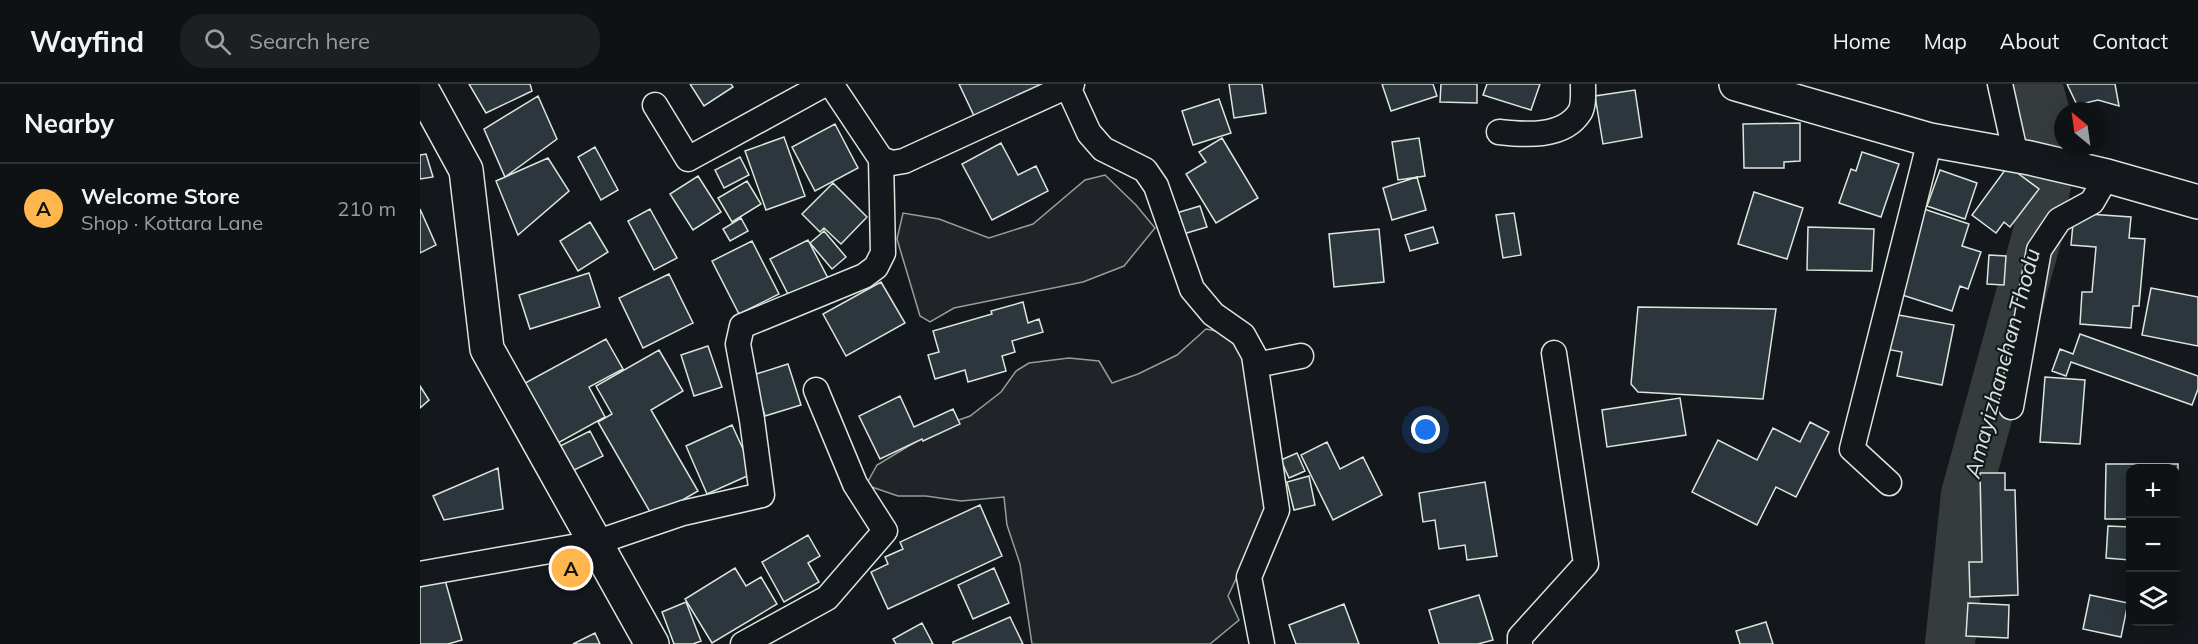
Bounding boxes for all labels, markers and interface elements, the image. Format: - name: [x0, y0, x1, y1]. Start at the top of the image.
- search box: [180, 14, 600, 68]
- text: Wayfind: [30, 24, 144, 59]
- icon: search: [201, 25, 234, 58]
- text: Search here: [249, 27, 370, 55]
- text: Home: [1833, 28, 1891, 54]
- text: Map: [1924, 28, 1967, 54]
- text: About: [2000, 28, 2059, 54]
- text: Contact: [2092, 28, 2168, 54]
- north arrow: [2054, 102, 2108, 156]
- text: Nearby: [24, 107, 114, 140]
- text: Welcome Store: [81, 182, 240, 210]
- text: A: [36, 196, 51, 221]
- text: 210 m: [337, 196, 396, 221]
- text: Shop · Kottara Lane: [81, 210, 263, 235]
- water label: Amayizhanchan Thodu: [1958, 245, 2046, 482]
- your location: [1411, 415, 1440, 444]
- map controls: [2126, 464, 2180, 626]
- button: +: [2126, 464, 2180, 518]
- button: −: [2126, 518, 2180, 572]
- pin: A: [552, 546, 590, 590]
- button: layers: [2126, 572, 2180, 626]

